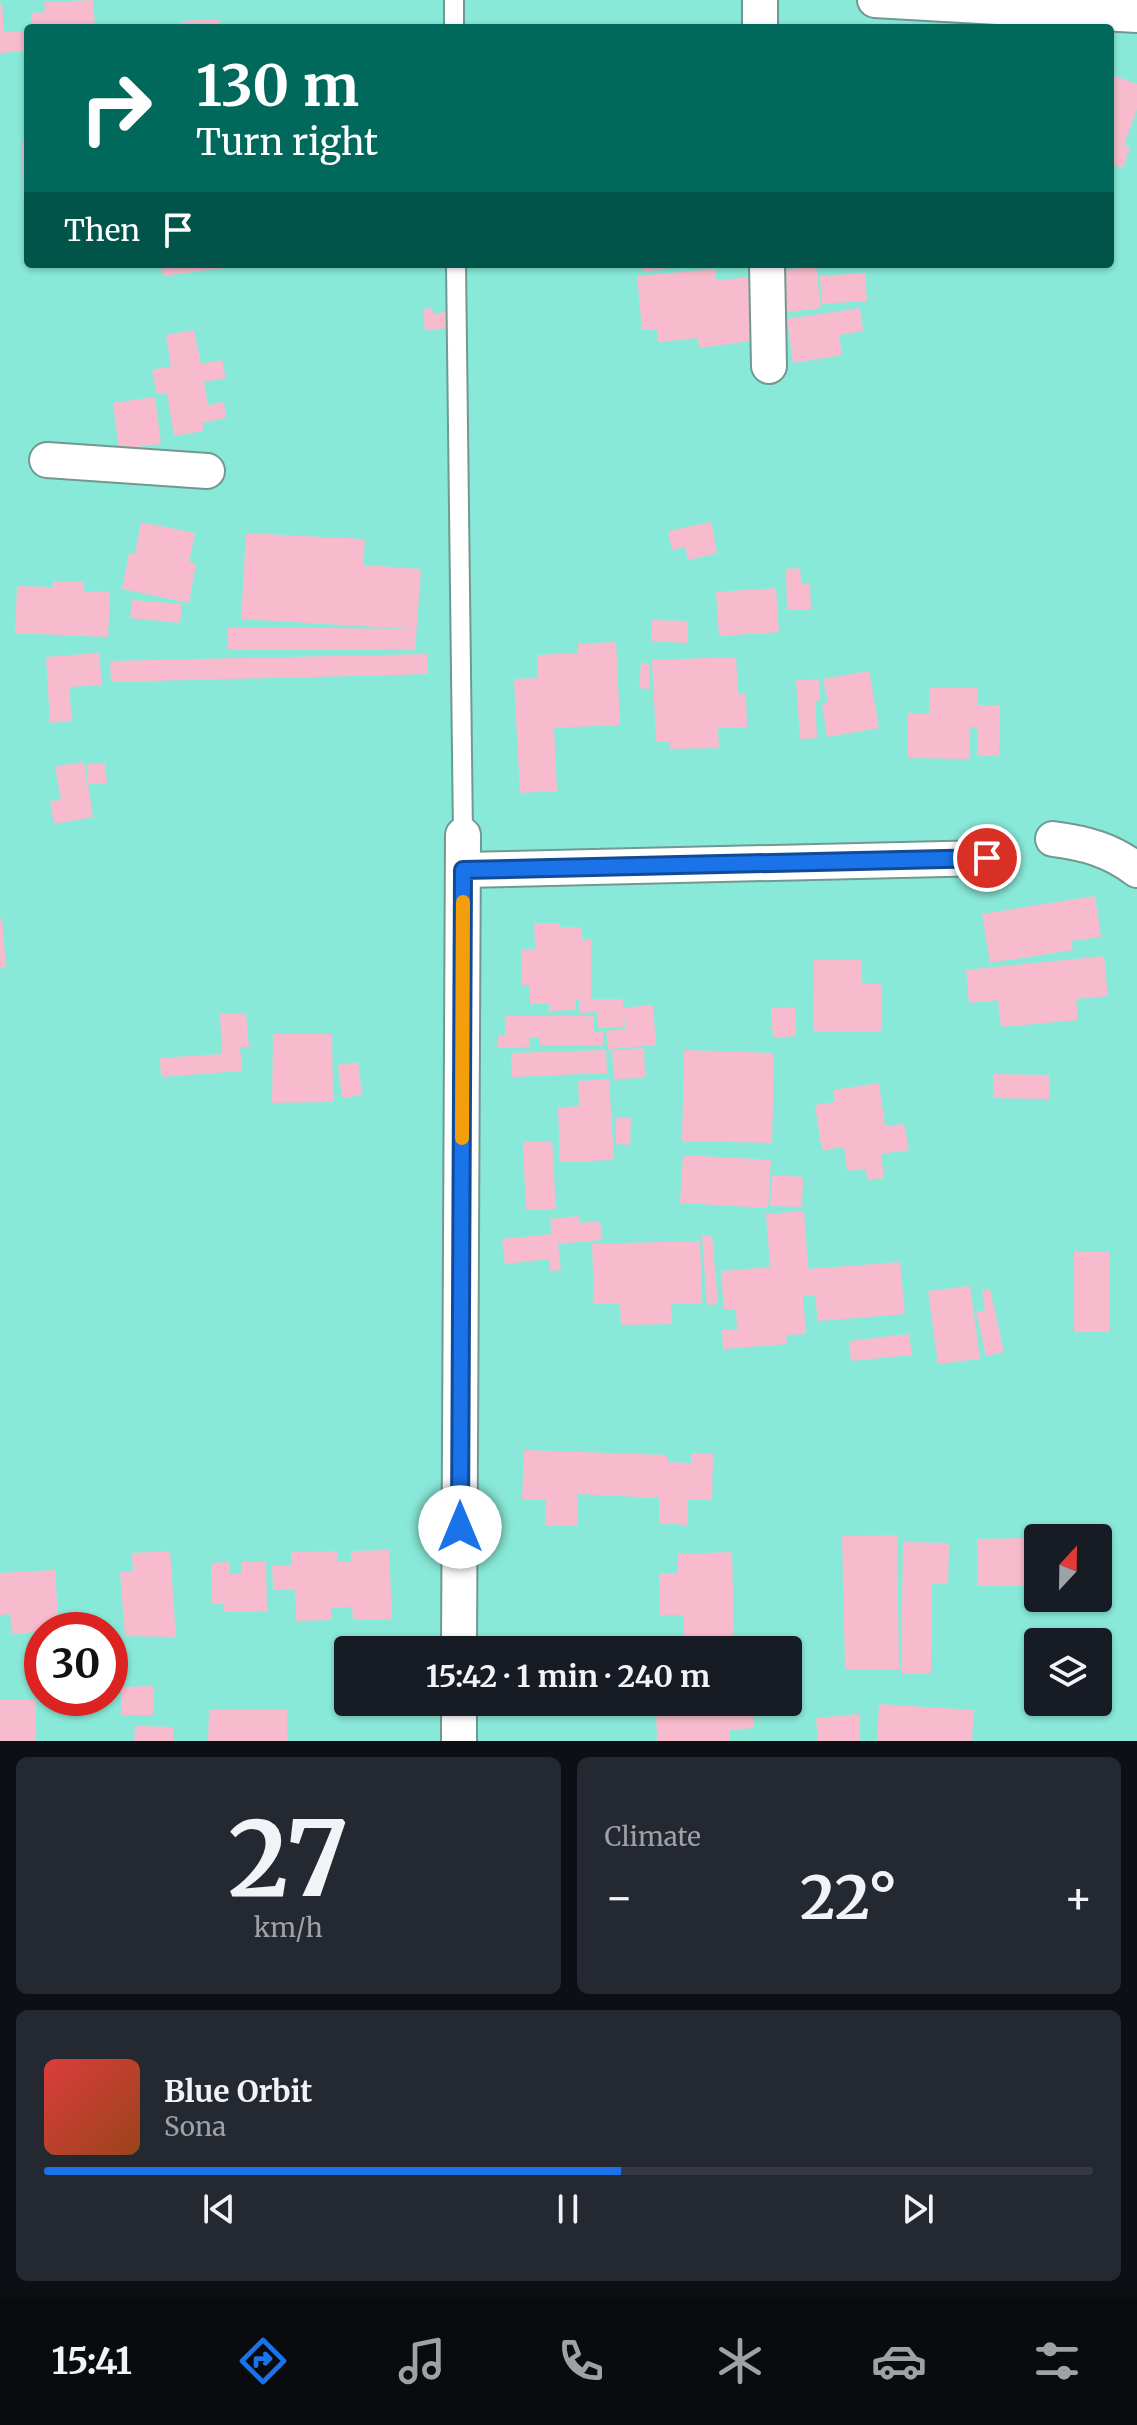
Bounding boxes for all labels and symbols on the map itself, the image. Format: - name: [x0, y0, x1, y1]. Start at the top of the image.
- pin: [953, 824, 1021, 892]
- position arrow: [418, 1485, 502, 1569]
- north arrow: [1024, 1524, 1112, 1612]
- speed limit sign: 30: [24, 1612, 128, 1716]

